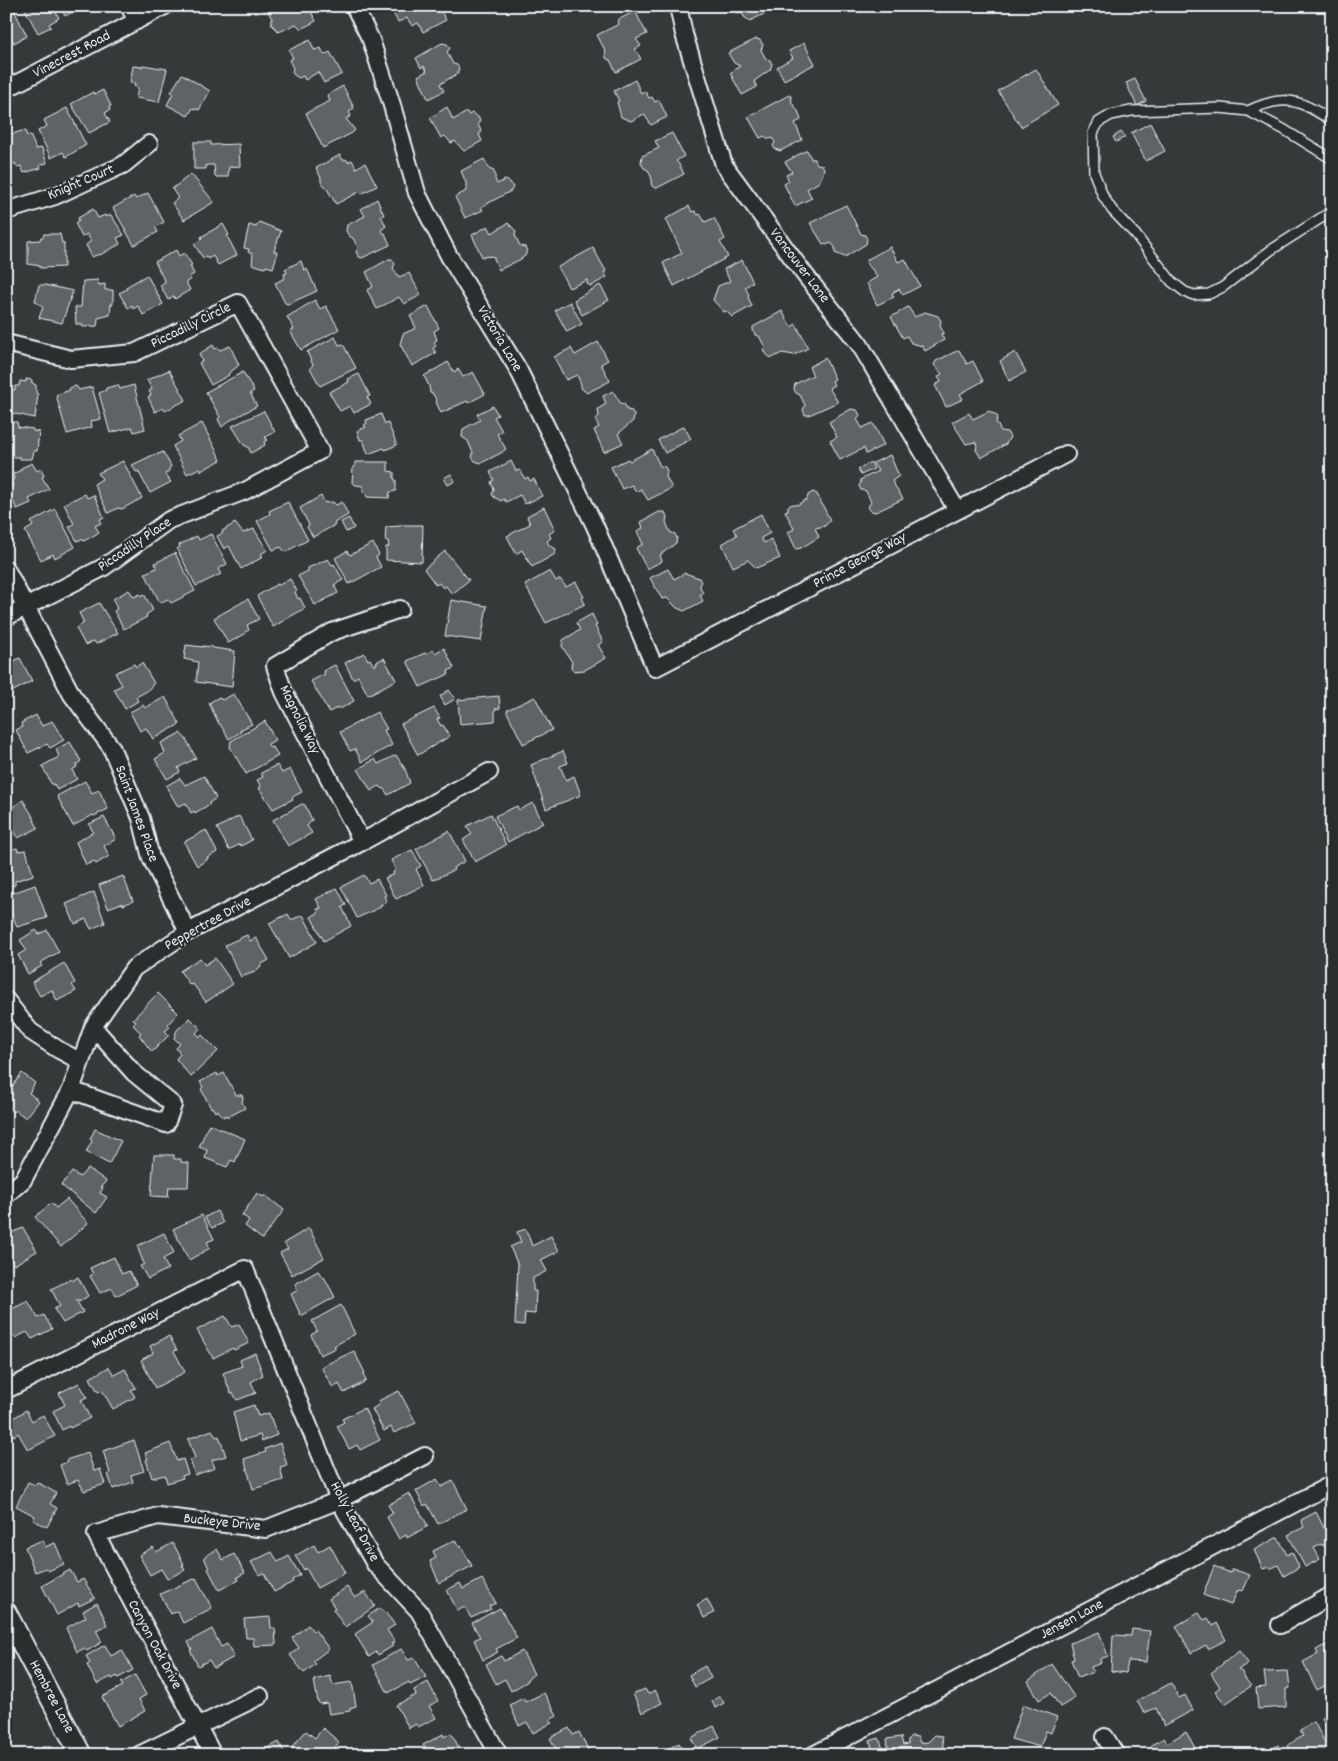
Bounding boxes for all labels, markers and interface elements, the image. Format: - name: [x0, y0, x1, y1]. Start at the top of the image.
- street label: Vinecrest Road: [29, 25, 115, 85]
- street label: Knight Court: [44, 159, 118, 207]
- street label: Vancouver Lane: [763, 224, 835, 308]
- street label: Piccadilly Circle: [147, 297, 235, 355]
- street label: Victoria Lane: [471, 302, 528, 377]
- street label: Piccadilly Place: [94, 512, 177, 578]
- street label: Prince George Way: [809, 527, 911, 595]
- street label: Magnolia Way: [273, 682, 326, 759]
- street label: Saint James Place: [108, 763, 164, 866]
- street label: Peppertree Drive: [161, 891, 256, 957]
- street label: Madrone Way: [88, 1302, 165, 1356]
- street label: Holly Leaf Drive: [324, 1478, 385, 1567]
- street label: Buckeye Drive: [182, 1508, 262, 1538]
- street label: Jensen Lane: [1036, 1594, 1108, 1646]
- street label: Canyon Oak Drive: [121, 1596, 187, 1694]
- street label: Hembree Lane: [23, 1657, 80, 1738]

